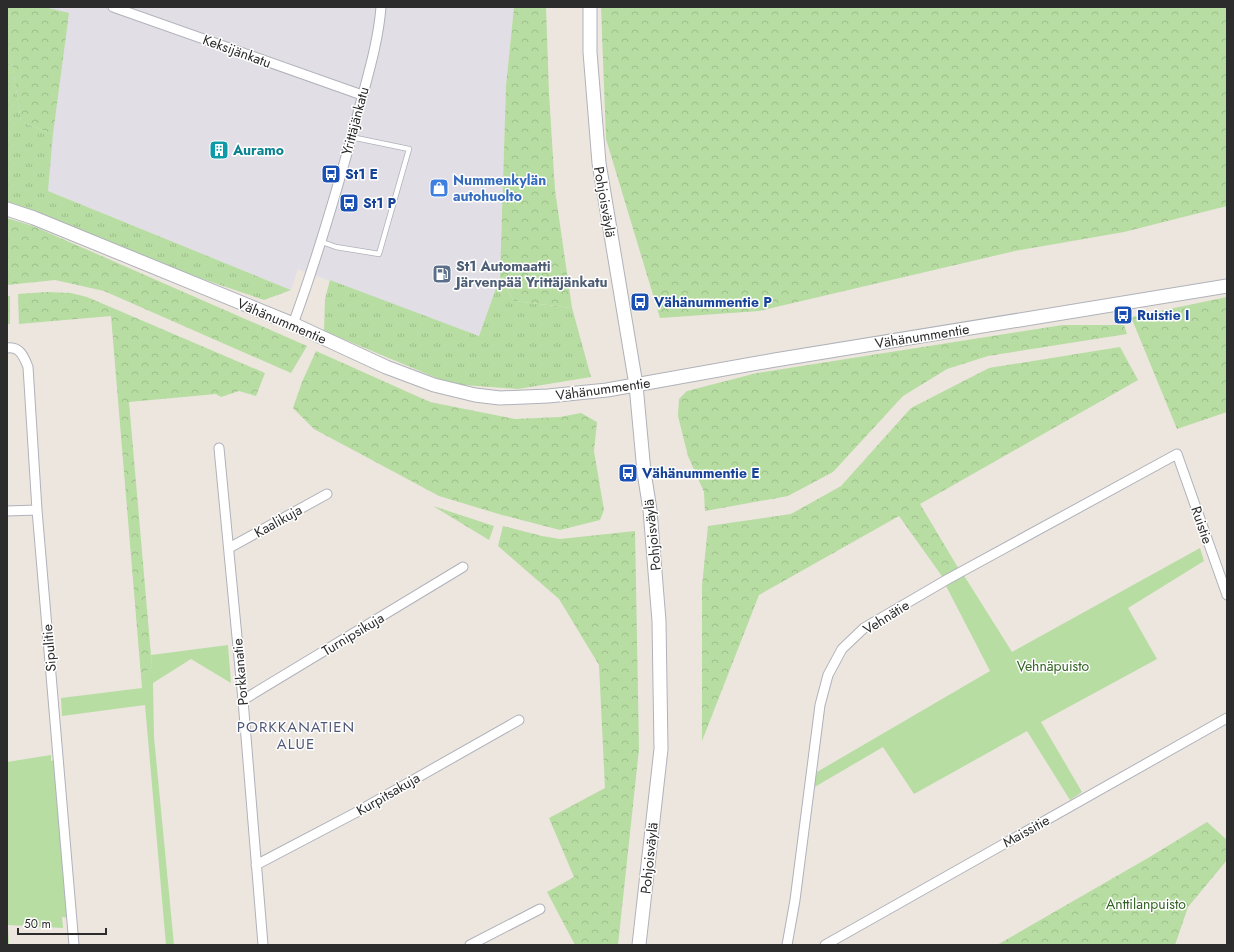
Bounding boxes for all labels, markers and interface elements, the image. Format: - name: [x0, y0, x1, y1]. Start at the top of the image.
- street label: Keksijänkatu: [200, 29, 274, 73]
- street label: Yrittäjänkatu: [336, 85, 374, 157]
- building icon: Auramo: [208, 139, 230, 161]
- place label: Auramo: [232, 140, 284, 160]
- bus stop icon: St1 E: [320, 163, 342, 185]
- place label: St1 E: [345, 164, 378, 184]
- street label: Pohjoisväylä: [589, 165, 621, 239]
- place label: Nummenkylän autohuolto: [453, 170, 546, 206]
- shop icon: Nummenkylän autohuolto: [428, 177, 450, 199]
- bus stop icon: St1 P: [338, 192, 360, 214]
- place label: St1 P: [363, 193, 397, 213]
- place label: St1 Automaatti Järvenpää Yrittäjänkatu: [453, 256, 608, 292]
- fuel station icon: St1 Automaatti Järvenpää Yrittäjänkatu: [431, 263, 453, 285]
- bus stop icon: Vähänummentie P: [629, 291, 651, 313]
- place label: Vähänummentie P: [653, 292, 772, 312]
- street label: Vähänummentie: [234, 293, 330, 349]
- bus stop icon: Ruistie I: [1112, 304, 1134, 326]
- place label: Ruistie I: [1137, 305, 1189, 325]
- street label: Vähänummentie: [873, 319, 971, 353]
- street label: Vähänummentie: [554, 372, 652, 406]
- bus stop icon: Vähänummentie E: [617, 462, 639, 484]
- place label: Vähänummentie E: [641, 463, 760, 483]
- street label: Pohjoisväylä: [638, 498, 666, 572]
- street label: Kaalikuja: [250, 500, 306, 542]
- street label: Ruistie: [1186, 503, 1218, 547]
- street label: Vehnätie: [859, 595, 913, 639]
- street label: Turnipsikuja: [318, 608, 388, 660]
- street label: Sipulitie: [37, 623, 61, 673]
- street label: Porkkanatie: [227, 638, 253, 706]
- park label: Vehnäpuisto: [1017, 656, 1090, 676]
- district label: PORKKANATIEN ALUE: [237, 716, 355, 755]
- street label: Kurpitsakuja: [352, 768, 424, 820]
- street label: Maissitie: [999, 810, 1053, 852]
- street label: Pohjoisväylä: [635, 821, 663, 895]
- park label: Anttilanpuisto: [1106, 894, 1186, 914]
- scale bar: [18, 910, 106, 936]
- text: 50 m: [24, 915, 51, 933]

